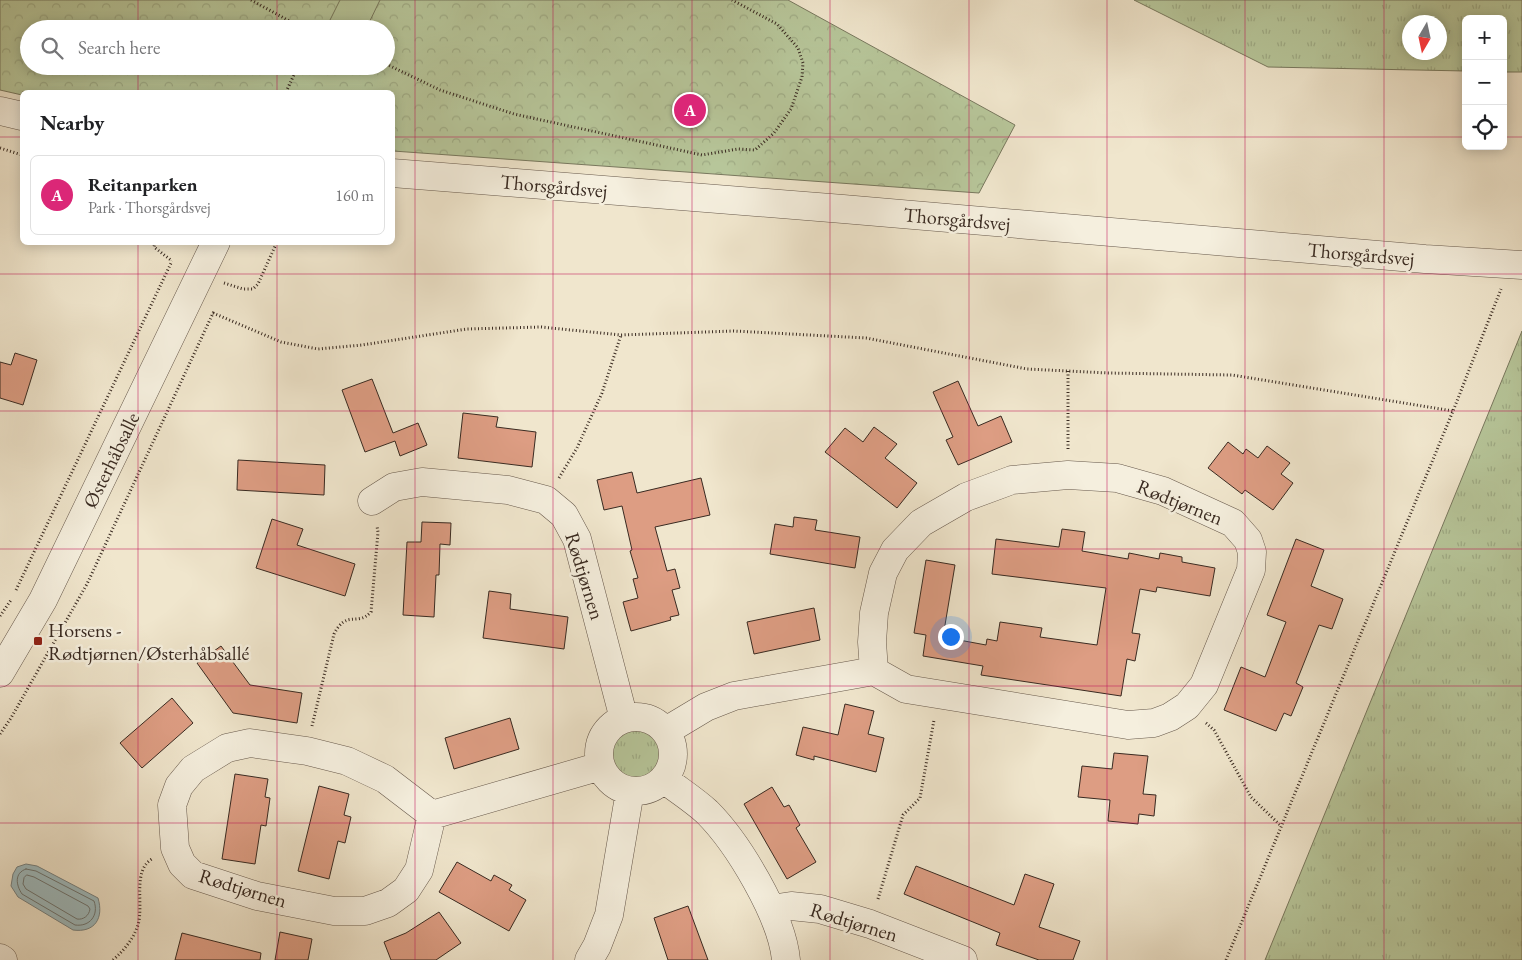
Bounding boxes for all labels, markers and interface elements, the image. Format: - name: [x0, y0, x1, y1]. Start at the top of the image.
- north arrow: [1402, 15, 1447, 60]
- map controls: [1462, 15, 1507, 150]
- button: +: [1462, 15, 1507, 60]
- search box: [20, 20, 395, 75]
- icon: search: [38, 34, 66, 62]
- text: Search here: [78, 35, 160, 60]
- button: −: [1462, 60, 1507, 105]
- pin: A: [674, 91, 706, 129]
- button: locate: [1462, 105, 1507, 150]
- text: Nearby: [40, 109, 104, 136]
- street label: Thorsgårdsvej: [499, 168, 609, 204]
- text: Reitanparken: [88, 172, 197, 197]
- text: A: [51, 185, 63, 206]
- text: 160 m: [335, 185, 374, 206]
- text: Park · Thorsgårdsvej: [88, 197, 211, 218]
- street label: Thorsgårdsvej: [902, 201, 1012, 237]
- street label: Thorsgårdsvej: [1306, 236, 1416, 272]
- street label: Østerhåbsalle: [77, 408, 145, 512]
- street label: Rødtjørnen: [1133, 473, 1227, 531]
- street label: Rødtjørnen: [559, 529, 611, 623]
- place label: Horsens - Rødtjørnen/Østerhåbsallé: [48, 617, 249, 666]
- your location: [938, 624, 964, 650]
- marker: Horsens - Rødtjørnen/Østerhåbsallé: [32, 635, 44, 647]
- street label: Rødtjørnen: [196, 862, 290, 914]
- street label: Rødtjørnen: [807, 896, 901, 948]

